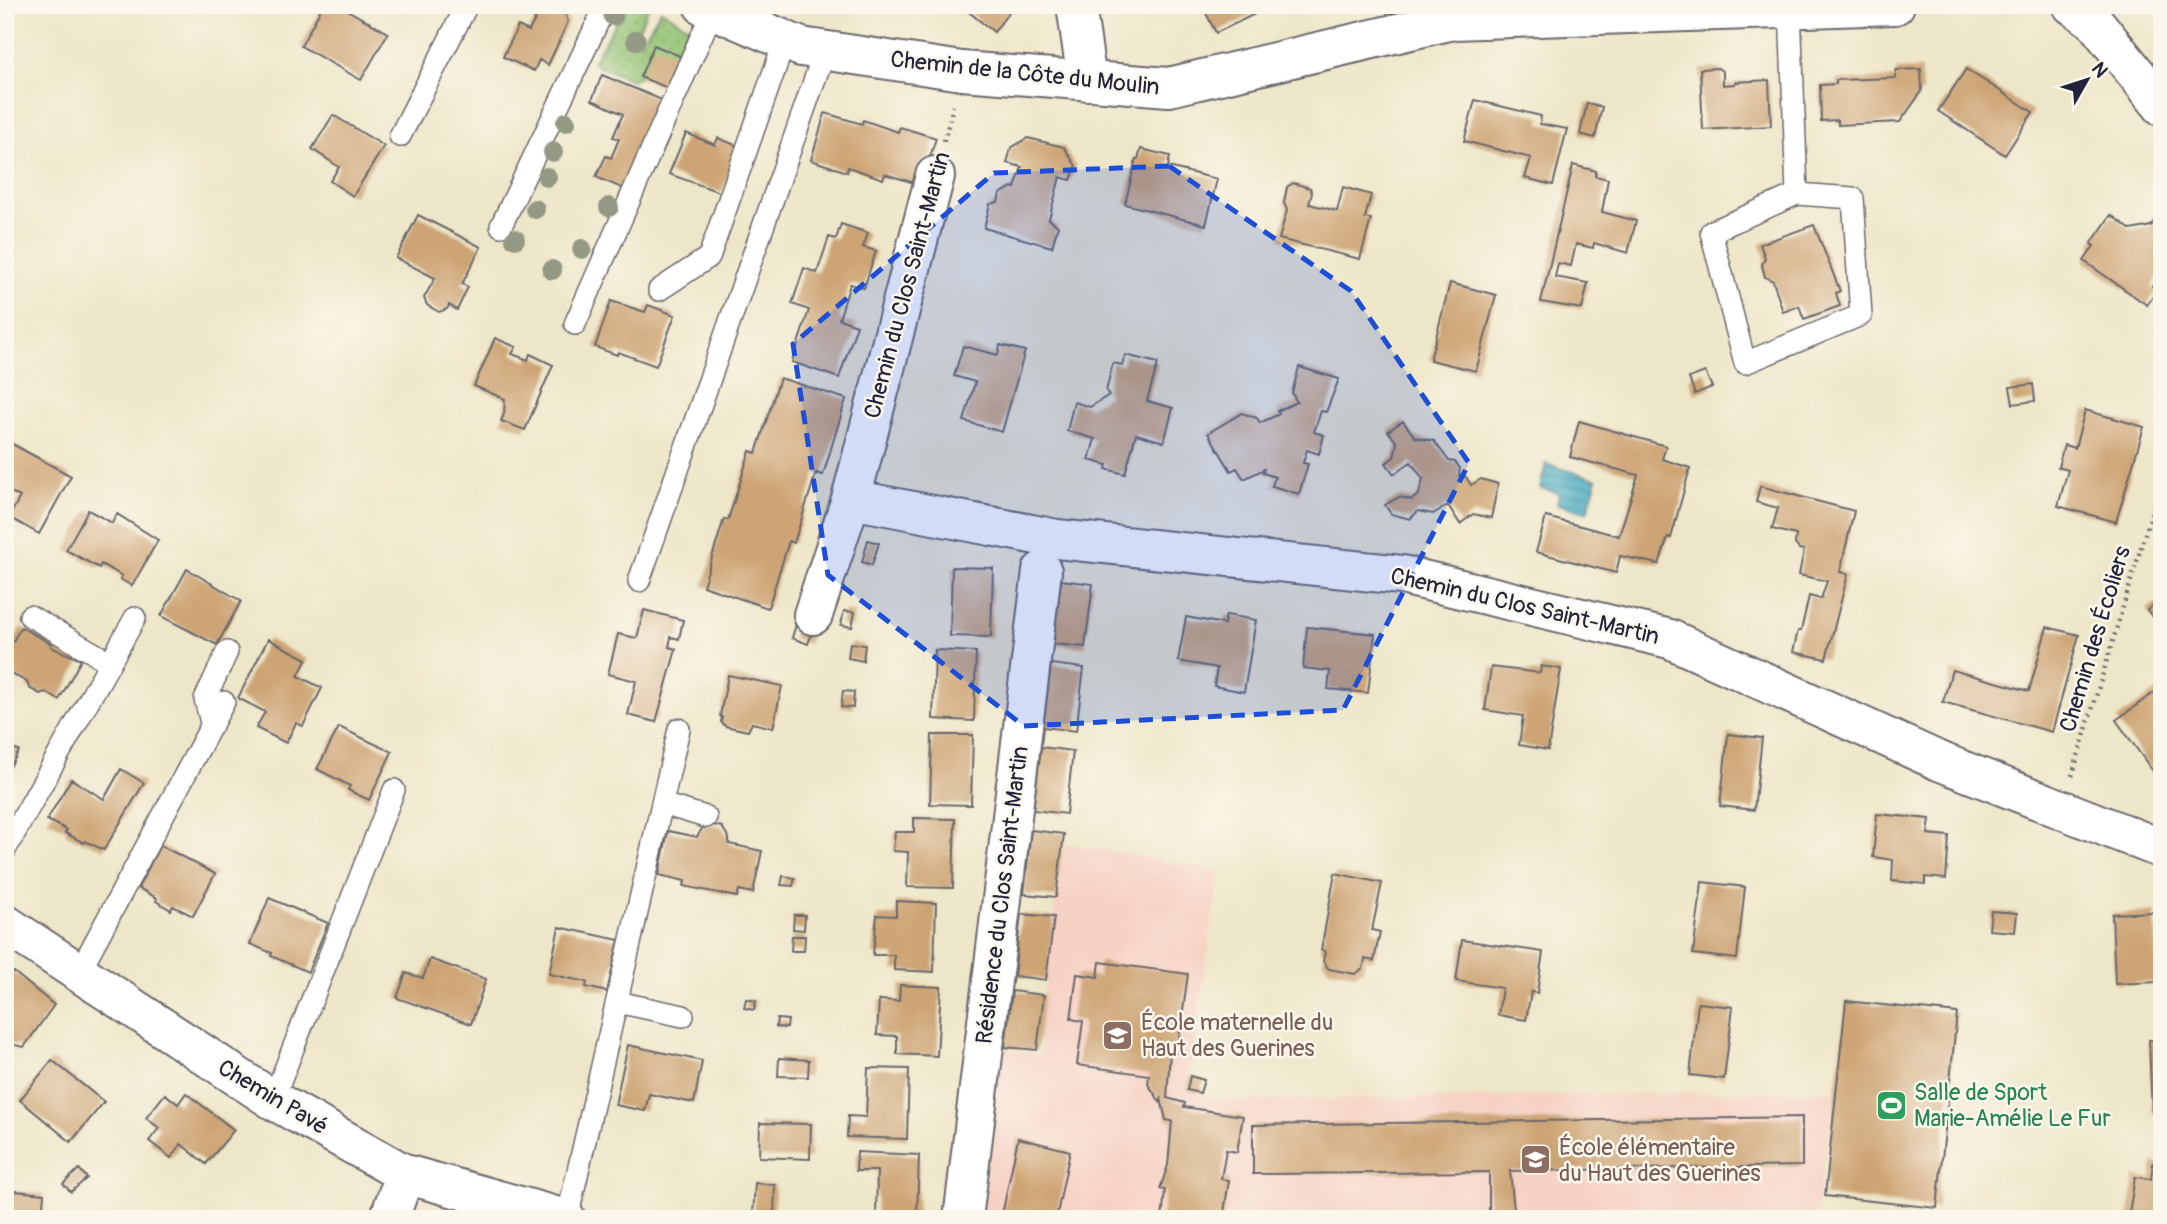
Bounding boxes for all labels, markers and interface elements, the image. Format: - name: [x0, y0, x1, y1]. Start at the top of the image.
- street label: Chemin de la Côte du Moulin: [889, 44, 1161, 102]
- north arrow: [2052, 46, 2122, 116]
- text: N: [2086, 57, 2113, 83]
- street label: Chemin du Clos Saint-Martin: [857, 148, 957, 422]
- street label: Chemin des Écoliers: [2053, 543, 2137, 735]
- street label: Chemin du Clos Saint-Martin: [1388, 561, 1662, 651]
- street label: Résidence du Clos Saint-Martin: [969, 744, 1035, 1046]
- place label: École maternelle du Haut des Guerines: [1141, 1008, 1333, 1063]
- school or university icon: École maternelle du Haut des Guerines: [1101, 1018, 1135, 1052]
- street label: Chemin Pavé: [213, 1053, 333, 1141]
- place label: Salle de Sport Marie-Amélie Le Fur: [1914, 1078, 2111, 1133]
- sports icon: Salle de Sport Marie-Amélie Le Fur: [1874, 1088, 1908, 1122]
- place label: École élémentaire du Haut des Guerines: [1559, 1133, 1760, 1188]
- school or university icon: École élémentaire du Haut des Guerines: [1519, 1143, 1553, 1177]

